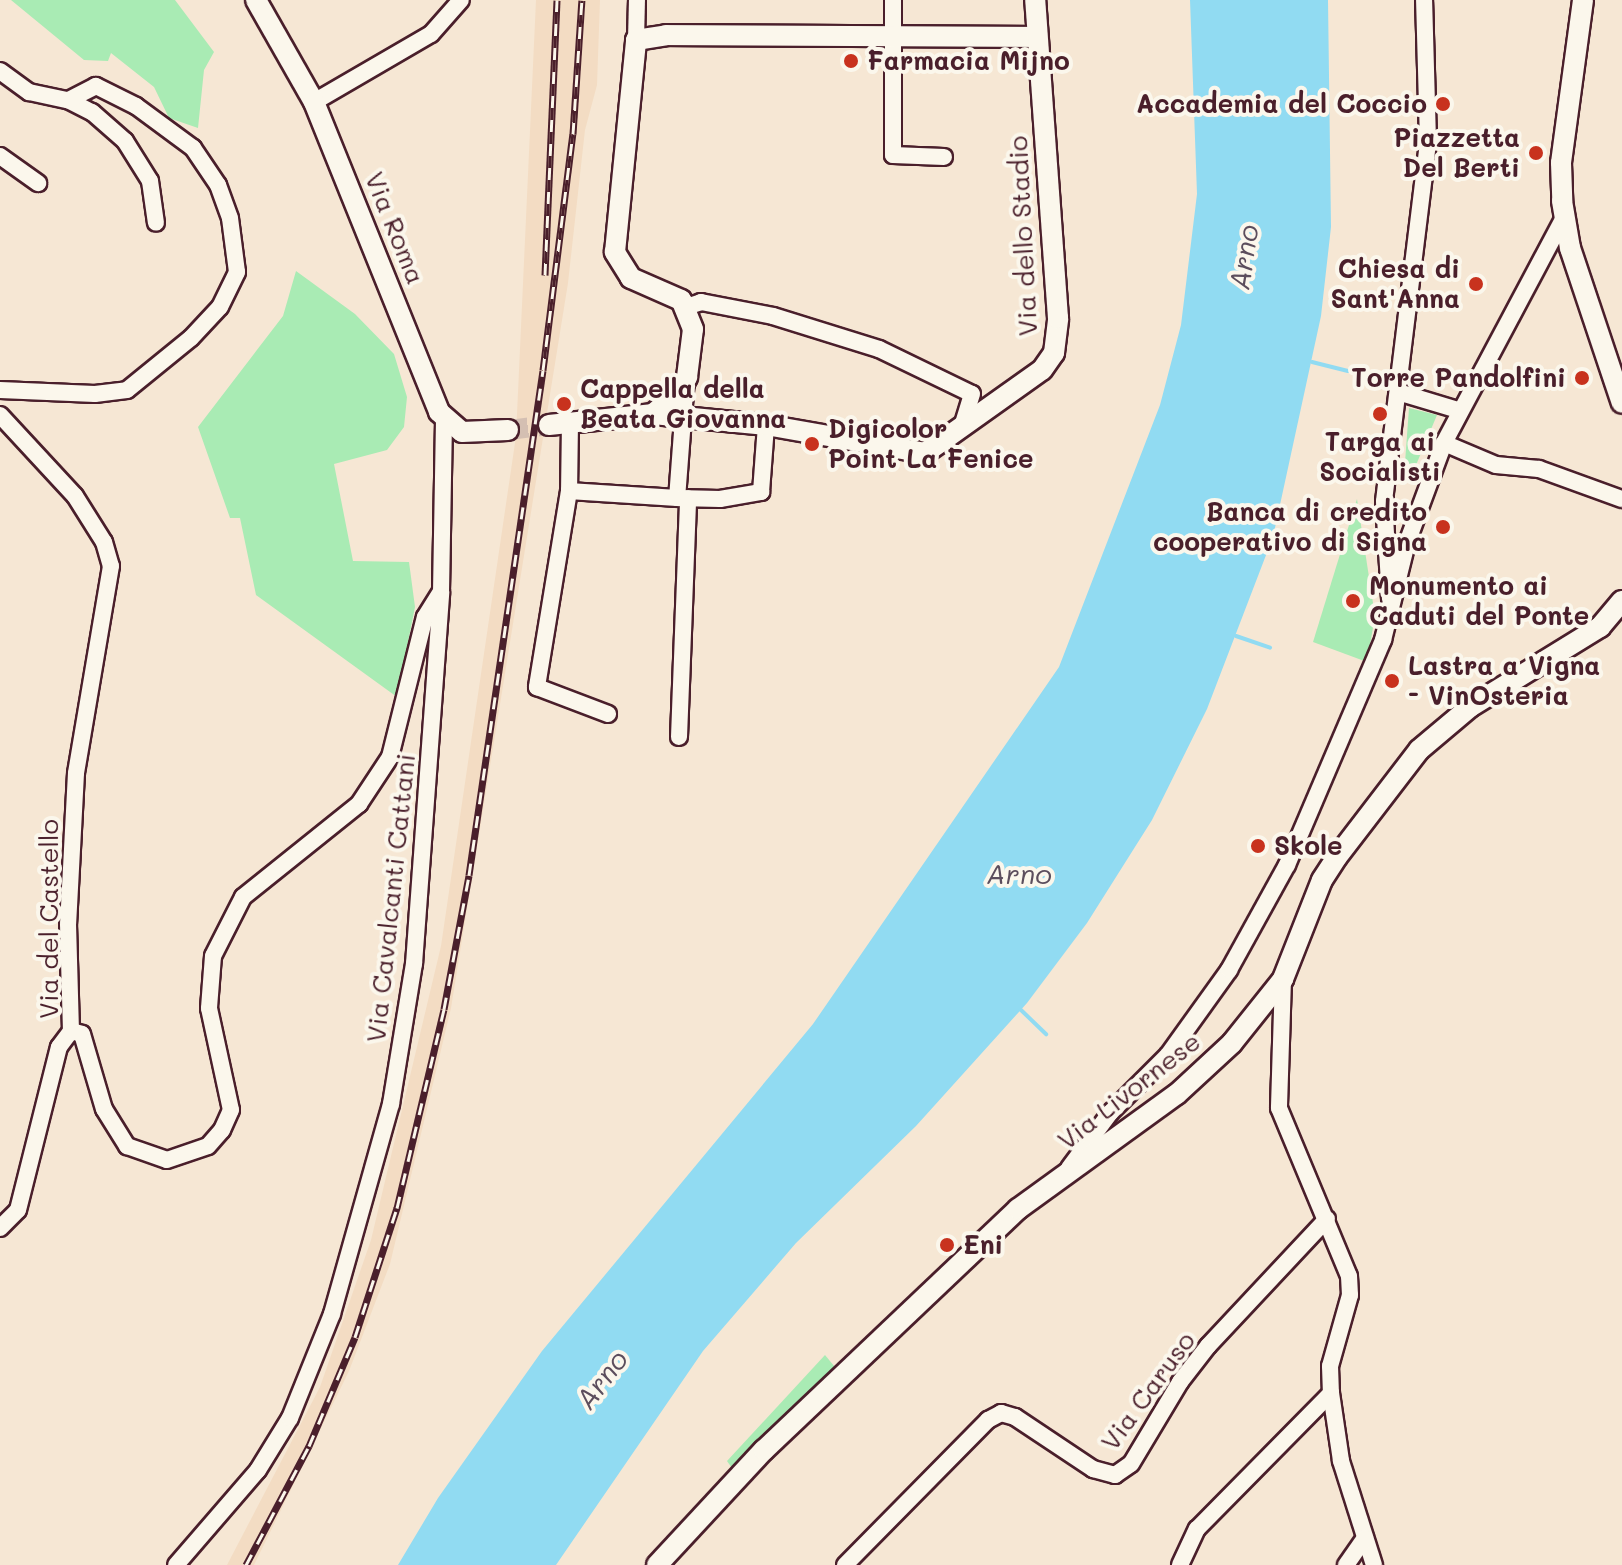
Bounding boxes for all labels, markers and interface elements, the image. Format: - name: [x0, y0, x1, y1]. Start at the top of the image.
- place label: Farmacia Mijno: [867, 45, 1070, 77]
- marker: Farmacia Mijno: [842, 52, 860, 70]
- place label: Accademia del Coccio: [1136, 88, 1427, 120]
- marker: Accademia del Coccio: [1434, 95, 1452, 113]
- place label: Piazzetta Del Berti: [1394, 122, 1520, 184]
- street label: Via dello Stadio: [1002, 135, 1044, 337]
- marker: Piazzetta Del Berti: [1527, 144, 1545, 162]
- street label: Via Roma: [358, 167, 432, 289]
- water label: Arno: [1221, 222, 1265, 292]
- place label: Chiesa di Sant'Anna: [1330, 253, 1460, 314]
- marker: Chiesa di Sant'Anna: [1467, 275, 1485, 293]
- place label: Torre Pandolfini: [1351, 362, 1566, 394]
- marker: Torre Pandolfini: [1573, 369, 1591, 387]
- place label: Cappella della Beata Giovanna: [580, 373, 786, 434]
- marker: Cappella della Beata Giovanna: [555, 395, 573, 413]
- marker: Targa ai Socialisti: [1371, 405, 1389, 423]
- place label: Digicolor Point La Fenice: [828, 413, 1033, 474]
- place label: Targa ai Socialisti: [1319, 426, 1441, 488]
- marker: Digicolor Point La Fenice: [803, 435, 821, 453]
- place label: Banca di credito cooperativo di Signa: [1153, 496, 1427, 558]
- marker: Banca di credito cooperativo di Signa: [1434, 518, 1452, 536]
- place label: Monumento ai Caduti del Ponte: [1369, 570, 1589, 632]
- marker: Monumento ai Caduti del Ponte: [1344, 592, 1362, 610]
- place label: Lastra a Vigna - VinOsteria: [1408, 650, 1600, 712]
- marker: Lastra a Vigna - VinOsteria: [1383, 672, 1401, 690]
- street label: Via Cavalcanti Cattani: [360, 752, 422, 1044]
- street label: Via del Castello: [33, 819, 65, 1019]
- place label: Skole: [1274, 830, 1343, 862]
- marker: Skole: [1249, 837, 1267, 855]
- water label: Arno: [986, 856, 1052, 890]
- street label: Via Livornese: [1052, 1026, 1206, 1156]
- place label: Eni: [963, 1229, 1003, 1261]
- marker: Eni: [938, 1236, 956, 1254]
- street label: Via Caruso: [1094, 1325, 1202, 1457]
- water label: Arno: [568, 1343, 634, 1415]

